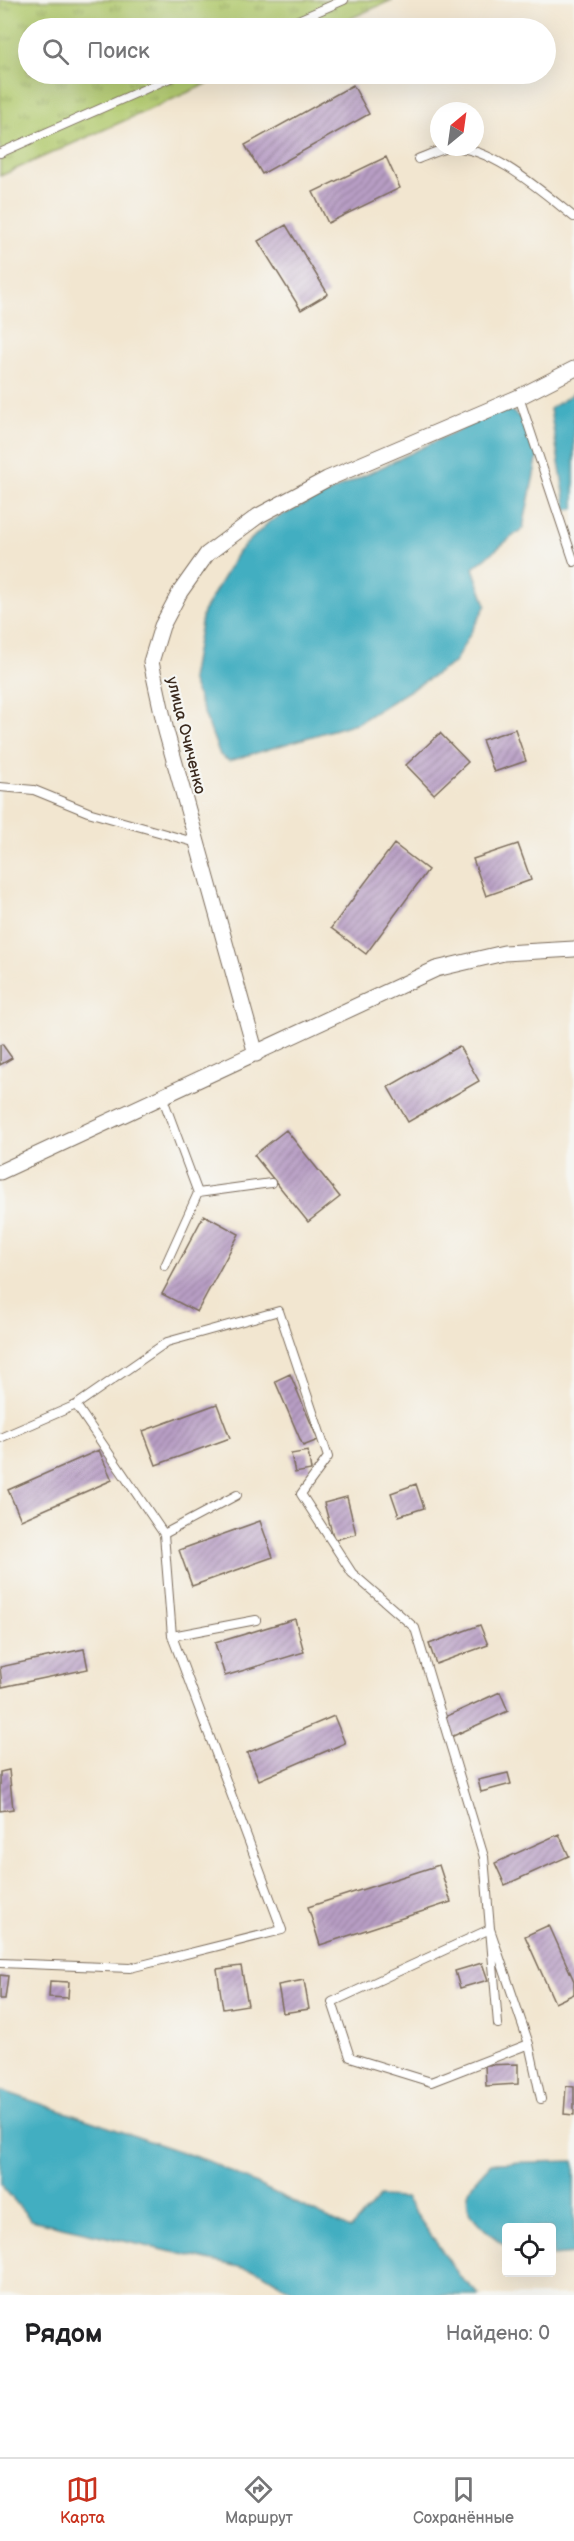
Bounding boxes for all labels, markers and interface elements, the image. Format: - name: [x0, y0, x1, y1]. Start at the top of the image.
- search box: [18, 18, 556, 84]
- icon: search: [39, 35, 72, 68]
- text: Поиск: [87, 38, 150, 65]
- north arrow: [430, 102, 484, 156]
- street label: улица Очиченко: [162, 675, 209, 796]
- map controls: [502, 2223, 556, 2277]
- button: locate: [502, 2223, 556, 2277]
- text: Рядом: [24, 2319, 102, 2350]
- text: Найдено: 0: [446, 2322, 550, 2346]
- tab: Карта: [60, 2473, 105, 2528]
- tab: Маршрут: [225, 2473, 293, 2528]
- tab: Сохранённые: [413, 2473, 514, 2528]

